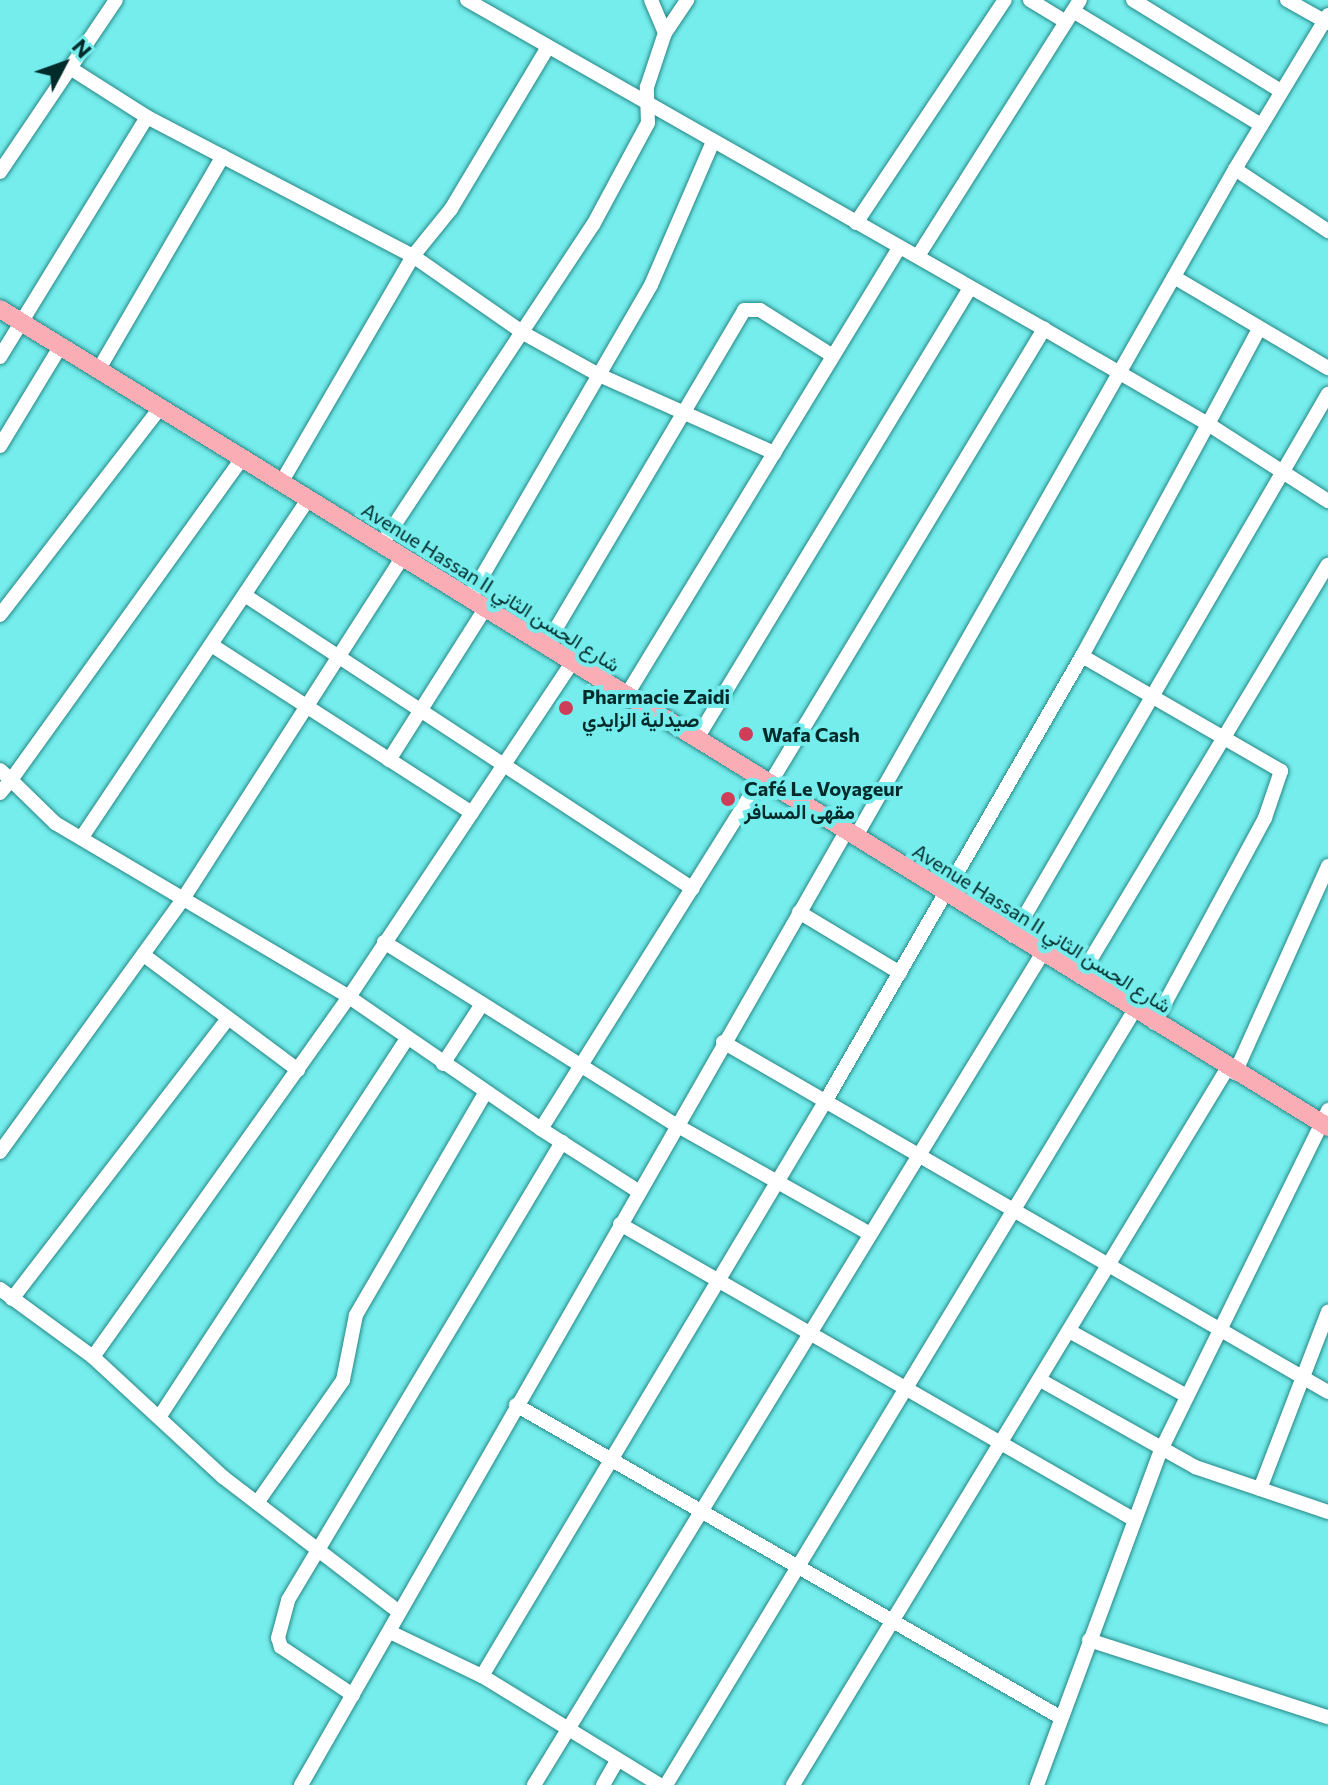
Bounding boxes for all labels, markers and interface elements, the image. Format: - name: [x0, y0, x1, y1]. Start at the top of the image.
- north arrow: [24, 24, 104, 104]
- text: N: [67, 33, 98, 63]
- street label: Avenue Hassan II شارع الحسن الثاني: [357, 497, 625, 677]
- place label: Pharmacie Zaidi صيدلية الزايدي: [582, 684, 730, 731]
- marker: Pharmacie Zaidi صيدلية الزايدي: [557, 699, 575, 717]
- place label: Wafa Cash: [762, 722, 860, 746]
- marker: Wafa Cash: [737, 725, 755, 743]
- place label: Café Le Voyageur مقهى المسافر: [744, 776, 903, 823]
- marker: Café Le Voyageur مقهى المسافر: [719, 790, 737, 808]
- street label: Avenue Hassan II شارع الحسن الثاني: [908, 838, 1176, 1018]

